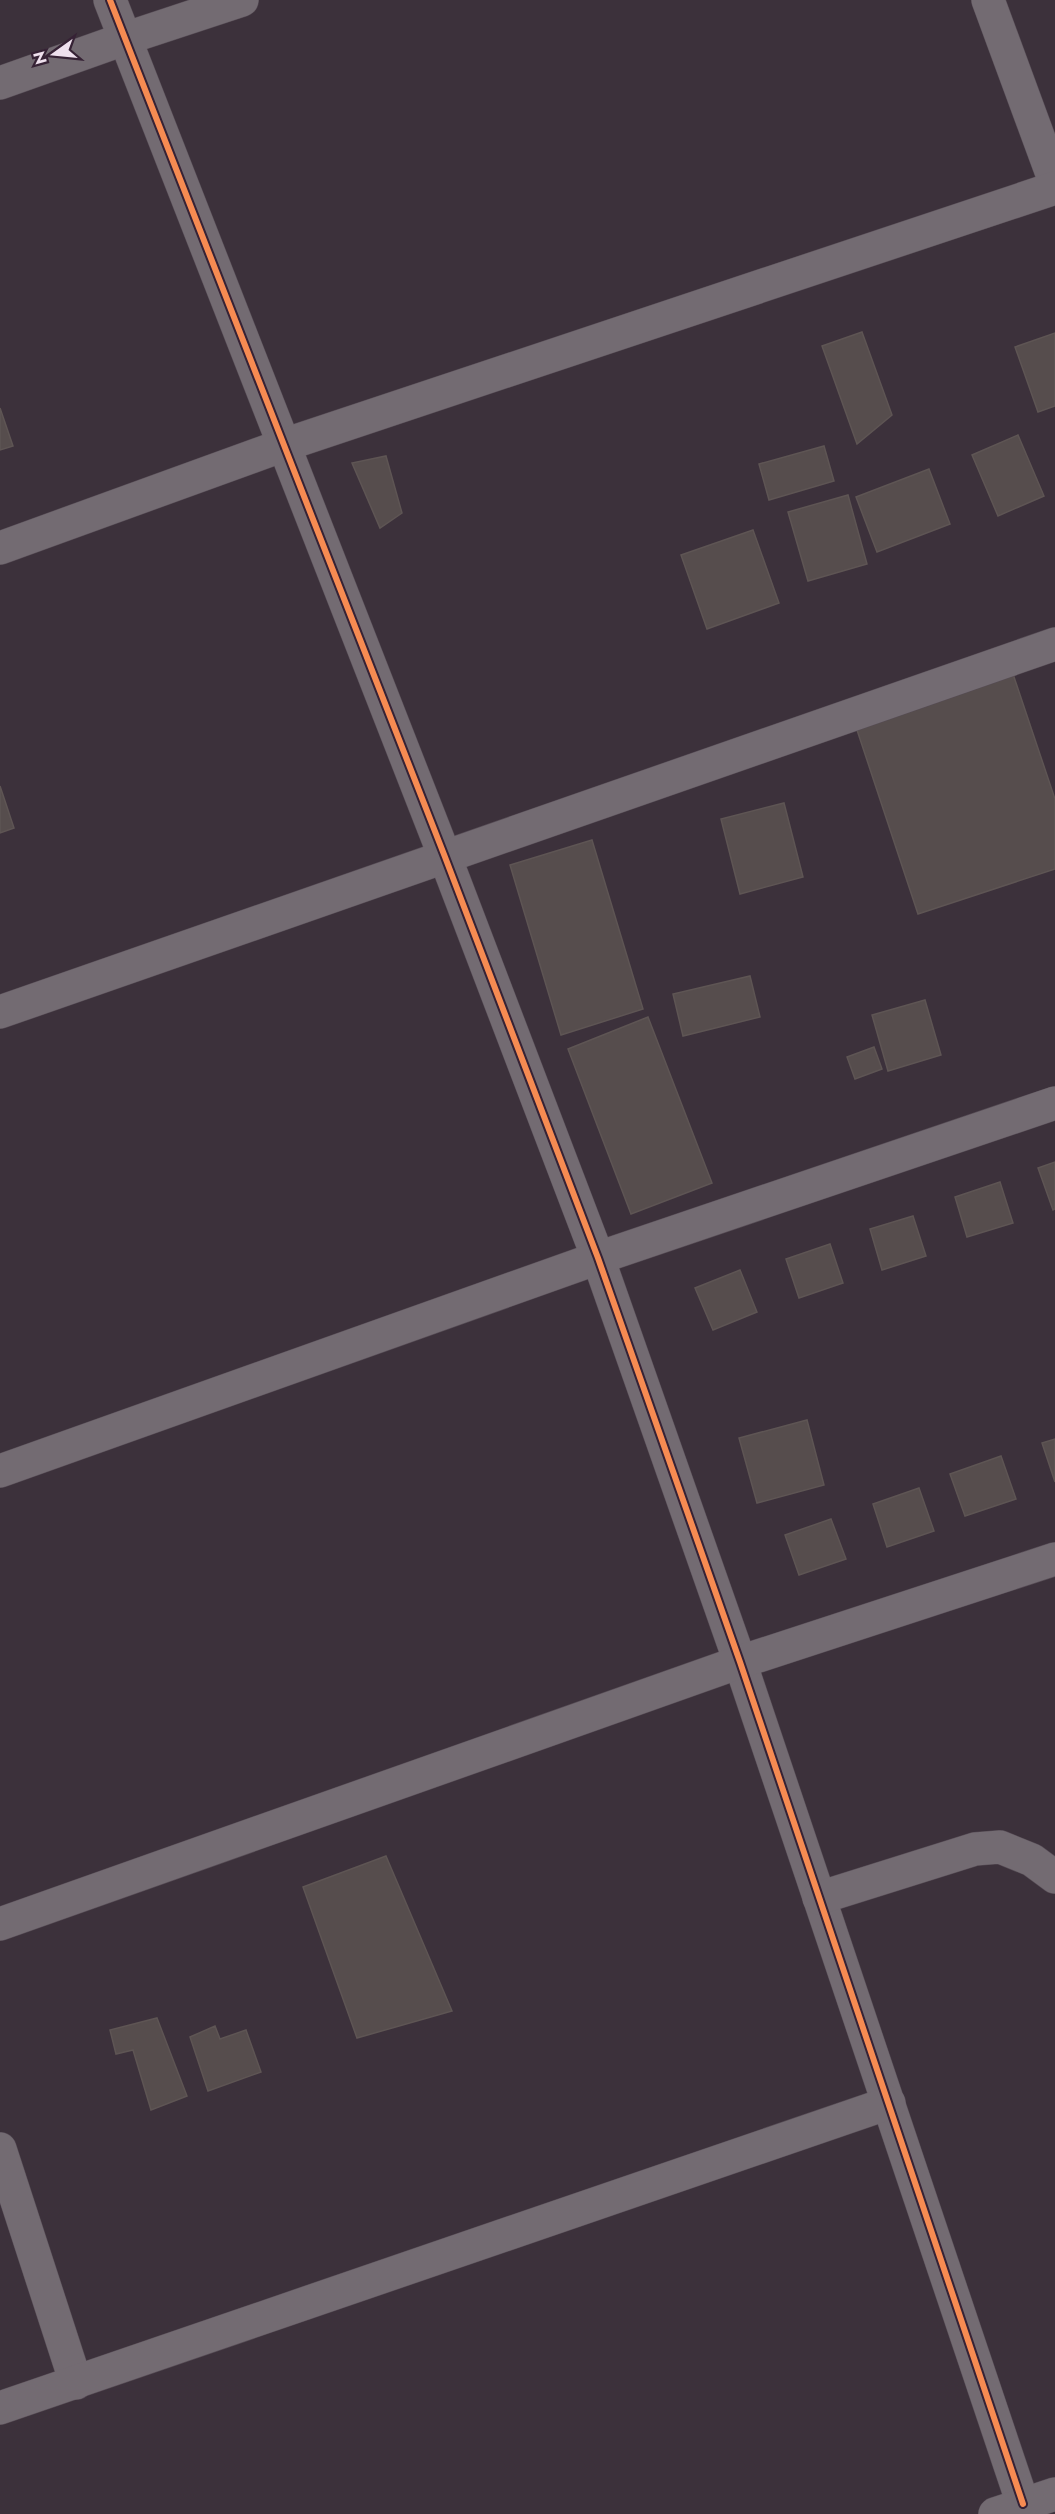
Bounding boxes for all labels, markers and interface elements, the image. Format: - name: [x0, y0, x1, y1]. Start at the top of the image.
- north arrow: [24, 24, 84, 84]
- text: N: [27, 49, 53, 67]

